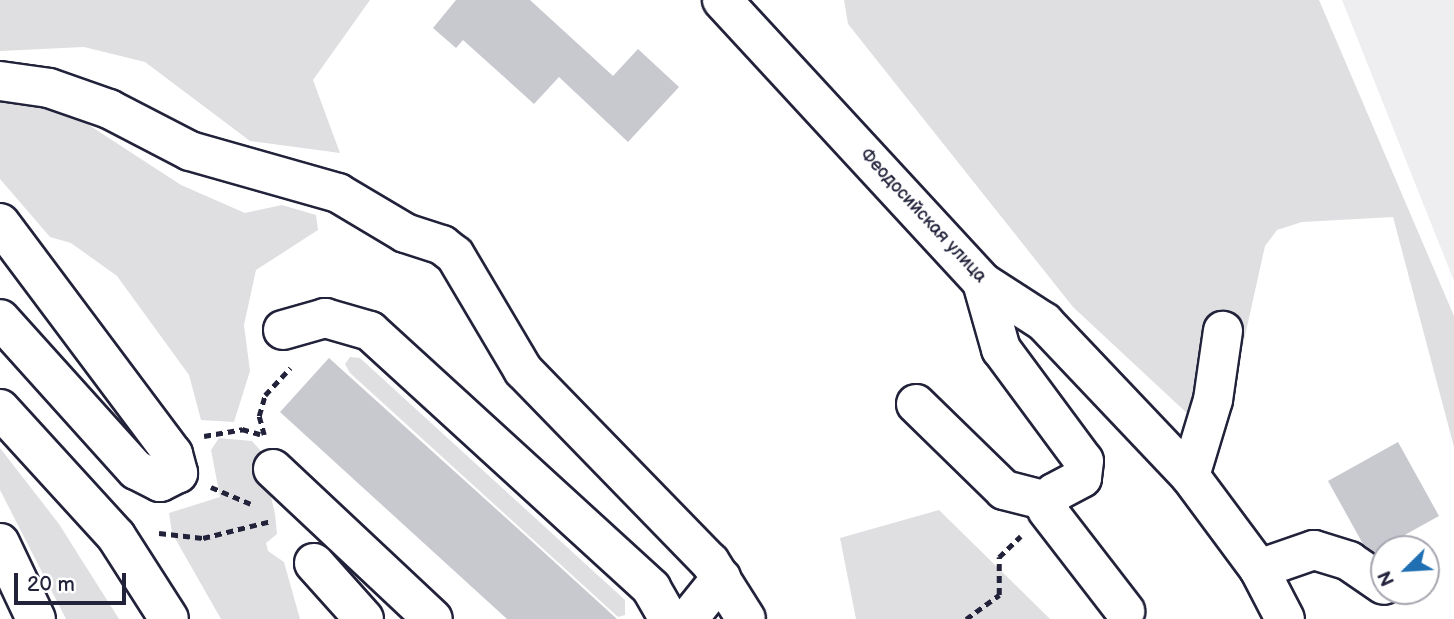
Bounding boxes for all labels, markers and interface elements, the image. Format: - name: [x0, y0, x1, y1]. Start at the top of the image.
- street label: Феодосийская улица: [855, 144, 991, 288]
- north arrow: [1370, 535, 1440, 605]
- scale bar: [18, 560, 130, 604]
- text: N: [1374, 567, 1401, 589]
- text: 20 m: [27, 572, 75, 597]

